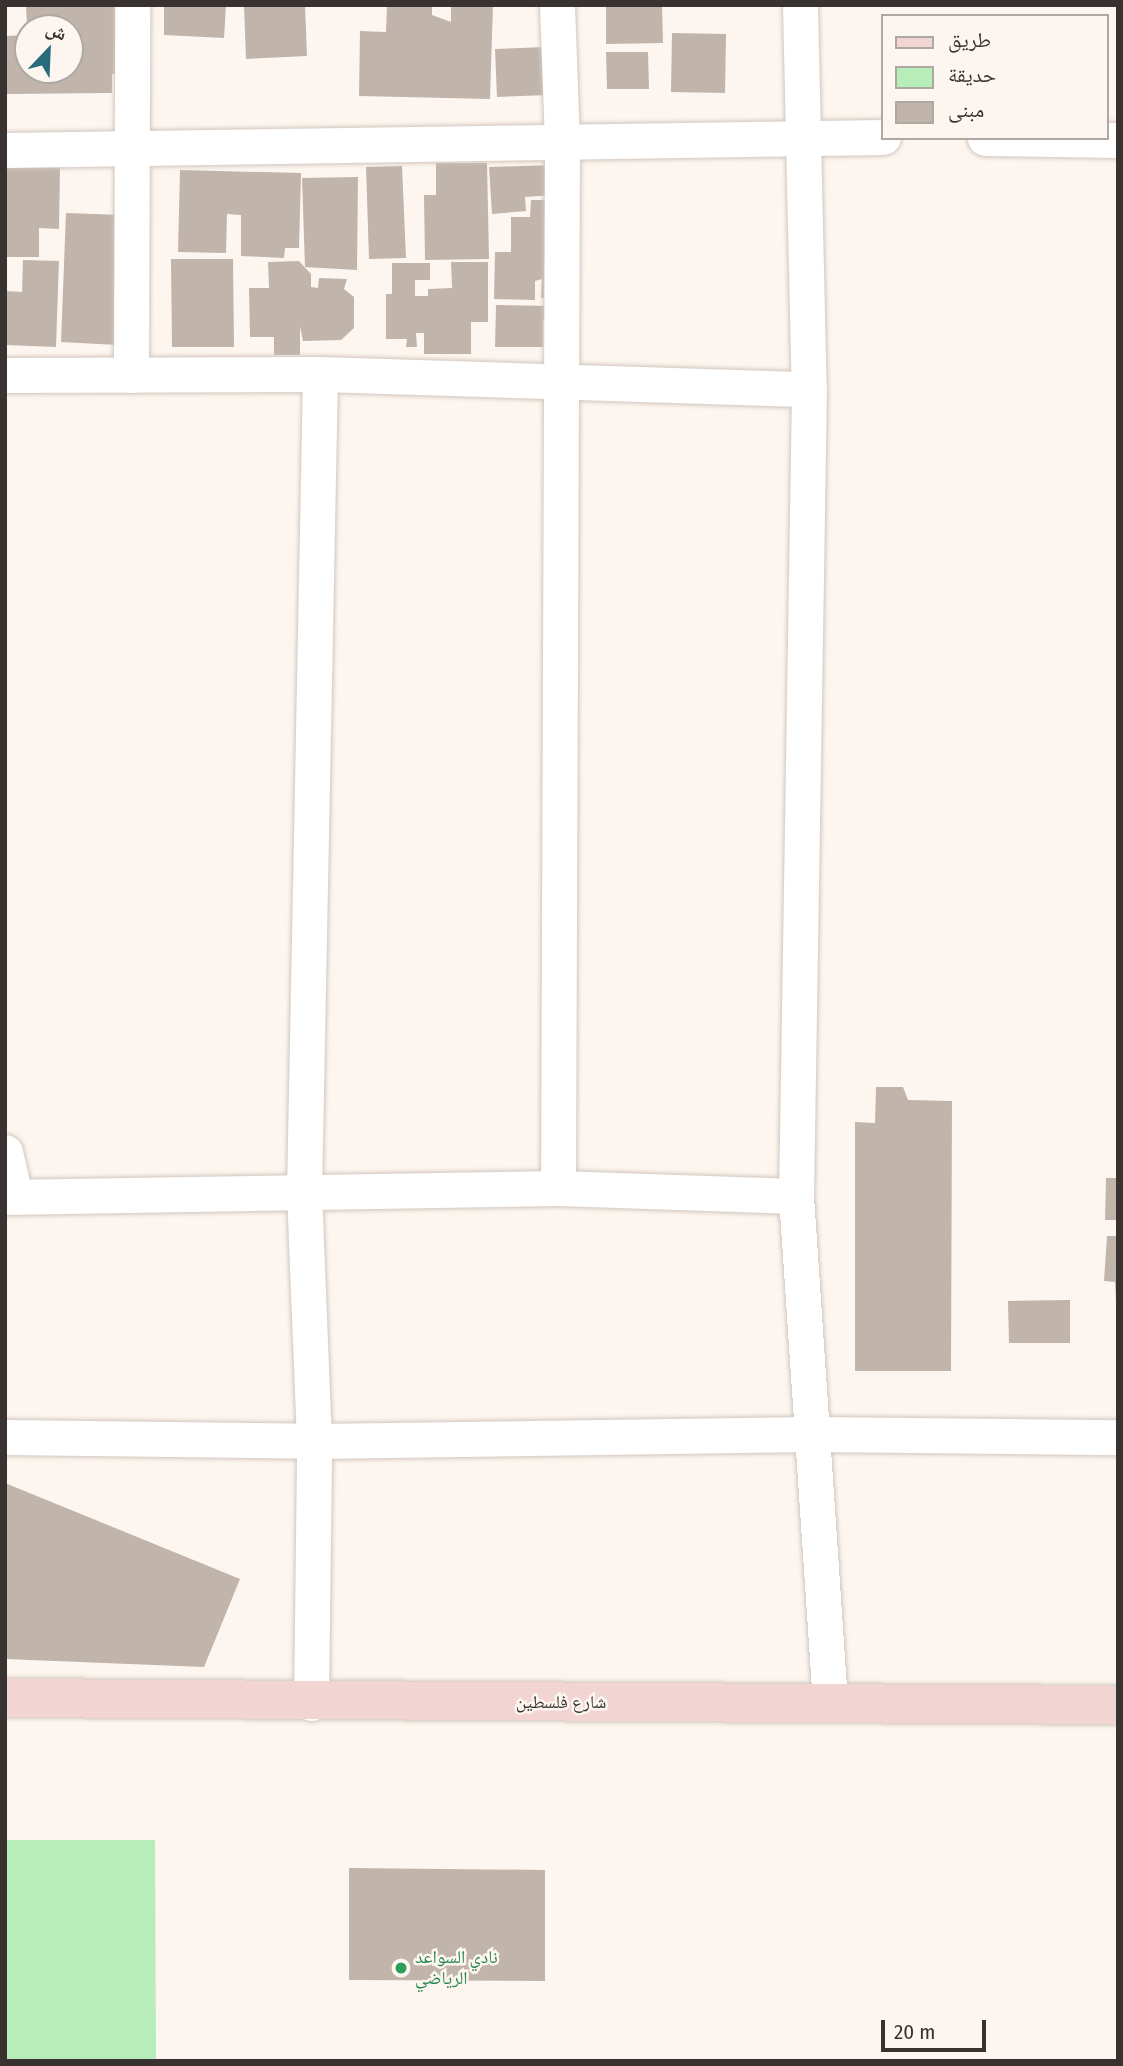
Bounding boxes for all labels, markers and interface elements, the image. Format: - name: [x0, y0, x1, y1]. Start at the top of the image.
- north arrow: [14, 14, 84, 84]
- legend: [881, 14, 1109, 140]
- text: ش: [43, 17, 70, 46]
- text: طريق: [948, 27, 991, 53]
- text: حديقة: [948, 62, 996, 88]
- text: مبنى: [948, 97, 984, 123]
- street label: شارع فلسطين: [516, 1691, 606, 1713]
- place label: نادي السواعد الرياضي: [415, 1947, 498, 1990]
- marker: نادي السواعد الرياضي: [393, 1960, 409, 1976]
- scale bar: [885, 2007, 990, 2050]
- text: 20 m: [894, 2019, 935, 2045]

